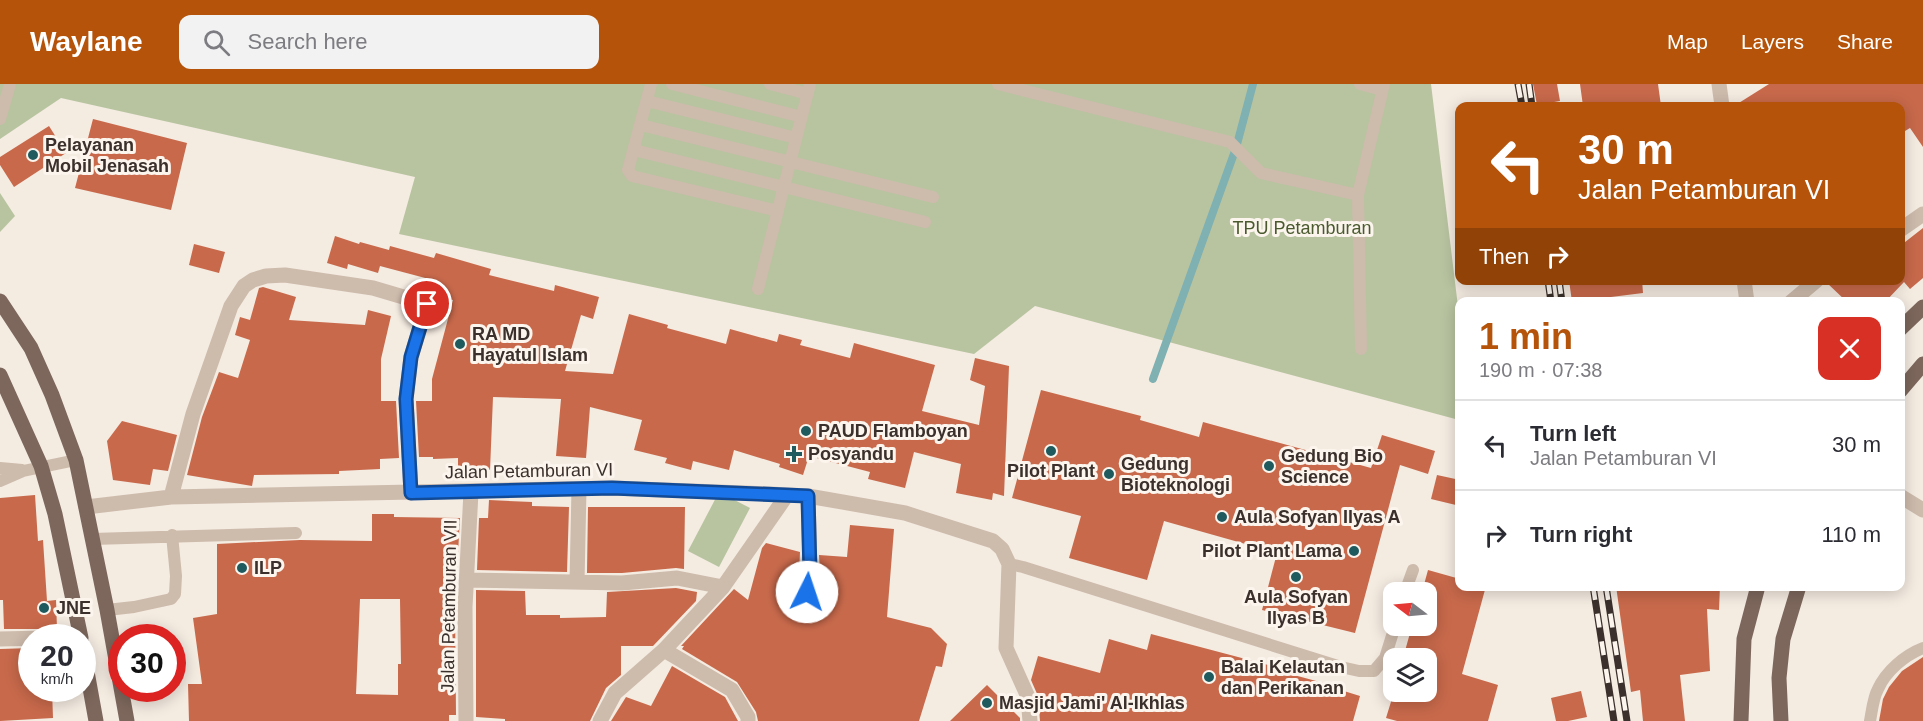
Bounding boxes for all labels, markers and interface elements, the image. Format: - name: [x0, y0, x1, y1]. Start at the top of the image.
- search box: [179, 15, 599, 69]
- text: Waylane: [30, 26, 143, 57]
- icon: search: [200, 26, 233, 59]
- text: Search here: [248, 29, 367, 54]
- text: Map: [1667, 30, 1708, 53]
- text: Layers: [1741, 30, 1804, 53]
- text: Share: [1837, 30, 1893, 53]
- icon: left: [1479, 126, 1557, 204]
- text: 30 m: [1578, 126, 1674, 173]
- place label: Pelayanan Mobil Jenasah: [45, 135, 169, 176]
- marker: Pelayanan Mobil Jenasah: [26, 148, 40, 162]
- text: Jalan Petamburan VI: [1578, 175, 1830, 205]
- park label: TPU Petamburan: [1232, 218, 1372, 238]
- icon: right: [1541, 240, 1574, 273]
- text: Then: [1479, 244, 1529, 269]
- pin: [401, 278, 452, 329]
- icon: arrive: [410, 287, 443, 320]
- text: 1 min: [1479, 316, 1573, 357]
- button: close: [1818, 317, 1881, 380]
- place label: RA MD Hayatul Islam: [472, 324, 588, 365]
- marker: RA MD Hayatul Islam: [453, 337, 467, 351]
- text: 190 m · 07:38: [1479, 359, 1602, 381]
- place label: PAUD Flamboyan: [818, 421, 968, 441]
- text: Turn left: [1530, 421, 1616, 446]
- marker: PAUD Flamboyan: [799, 424, 813, 438]
- icon: left: [1479, 429, 1512, 462]
- text: 30 m: [1832, 432, 1881, 457]
- place label: Posyandu: [808, 444, 894, 464]
- marker: Pilot Plant: [1044, 444, 1058, 458]
- marker: Posyandu: [785, 445, 803, 463]
- place label: Gedung Bio Science: [1281, 446, 1383, 487]
- text: Jalan Petamburan VI: [1530, 447, 1717, 469]
- place label: Gedung Bioteknologi: [1121, 454, 1230, 495]
- marker: Gedung Bio Science: [1262, 459, 1276, 473]
- street label: Jalan Petamburan VI: [445, 460, 613, 482]
- place label: Pilot Plant: [1007, 461, 1095, 481]
- marker: Gedung Bioteknologi: [1102, 467, 1116, 481]
- place label: Aula Sofyan Ilyas A: [1234, 507, 1400, 527]
- marker: Aula Sofyan Ilyas A: [1215, 510, 1229, 524]
- street label: Jalan Petamburan VII: [437, 519, 461, 693]
- icon: right: [1479, 519, 1512, 552]
- text: Turn right: [1530, 522, 1632, 547]
- text: 110 m: [1821, 522, 1881, 547]
- place label: Pilot Plant Lama: [1202, 541, 1343, 561]
- marker: Pilot Plant Lama: [1347, 544, 1361, 558]
- place label: ILP: [254, 558, 282, 578]
- position arrow: [775, 560, 839, 624]
- marker: ILP: [235, 561, 249, 575]
- marker: Aula Sofyan Ilyas B: [1289, 570, 1303, 584]
- north arrow: [1383, 582, 1437, 636]
- map controls: [1383, 582, 1437, 702]
- place label: Aula Sofyan Ilyas B: [1244, 587, 1348, 628]
- place label: JNE: [56, 598, 91, 618]
- marker: JNE: [37, 601, 51, 615]
- speed limit sign: 30: [108, 624, 186, 702]
- text: 20: [40, 639, 74, 672]
- button: layers: [1383, 648, 1437, 702]
- place label: Balai Kelautan dan Perikanan: [1221, 657, 1345, 698]
- text: km/h: [41, 670, 73, 687]
- marker: Balai Kelautan dan Perikanan: [1202, 670, 1216, 684]
- place label: Masjid Jami' Al-Ikhlas: [999, 693, 1185, 713]
- marker: Masjid Jami' Al-Ikhlas: [980, 696, 994, 710]

